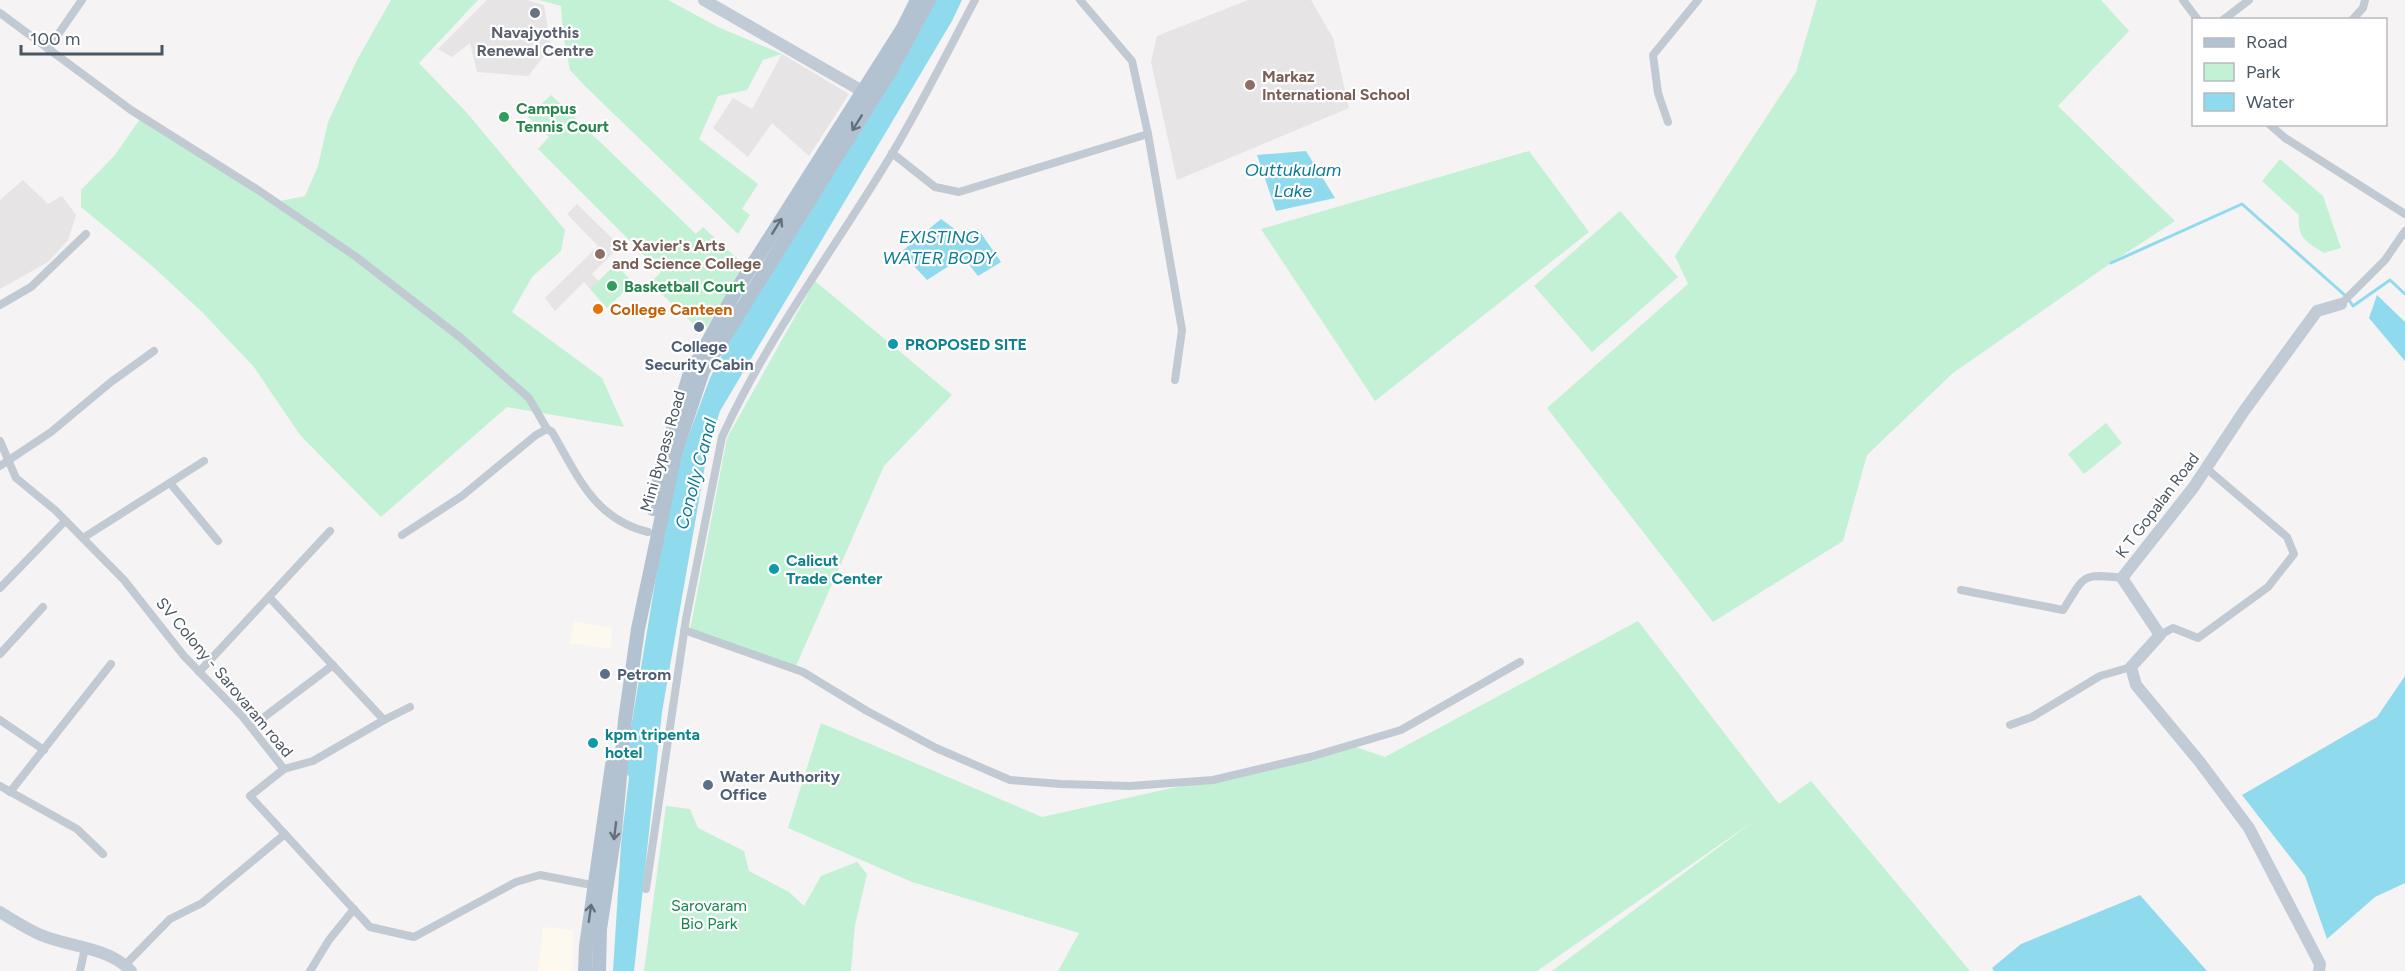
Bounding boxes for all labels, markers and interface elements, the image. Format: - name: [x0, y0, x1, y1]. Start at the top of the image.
- marker: Navajyothis Renewal Centre: [528, 6, 542, 20]
- scale bar: [21, 18, 162, 56]
- legend: [2192, 18, 2387, 126]
- place label: Navajyothis Renewal Centre: [476, 23, 594, 60]
- text: 100 m: [30, 28, 80, 50]
- text: Road: [2246, 31, 2287, 53]
- text: Park: [2246, 61, 2281, 83]
- place label: Markaz International School: [1262, 67, 1410, 104]
- marker: Markaz International School: [1243, 78, 1257, 92]
- text: Water: [2246, 91, 2294, 113]
- place label: Campus Tennis Court: [516, 99, 609, 136]
- marker: Campus Tennis Court: [497, 110, 511, 124]
- one-way arrow: [850, 114, 862, 131]
- water label: Outtukulam Lake: [1245, 159, 1341, 202]
- one-way arrow: [770, 218, 783, 235]
- water label: EXISTING WATER BODY: [882, 226, 998, 269]
- place label: St Xavier's Arts and Science College: [612, 236, 761, 273]
- marker: St Xavier's Arts and Science College: [593, 247, 607, 261]
- place label: Basketball Court: [624, 277, 746, 296]
- marker: Basketball Court: [605, 279, 619, 293]
- place label: College Canteen: [610, 300, 732, 319]
- marker: College Canteen: [591, 302, 605, 316]
- marker: College Security Cabin: [692, 320, 706, 334]
- place label: PROPOSED SITE: [905, 335, 1027, 354]
- place label: College Security Cabin: [644, 337, 754, 374]
- marker: PROPOSED SITE: [886, 337, 900, 351]
- street label: Mini Bypass Road: [636, 388, 689, 514]
- water label: Conolly Canal: [671, 415, 722, 532]
- street label: K T Gopalan Road: [2112, 449, 2203, 562]
- place label: Calicut Trade Center: [786, 551, 882, 588]
- marker: Calicut Trade Center: [767, 562, 781, 576]
- street label: SV Colony - Sarovaram road: [152, 594, 297, 761]
- place label: Petrom: [617, 665, 671, 684]
- marker: Petrom: [598, 667, 612, 681]
- place label: kpm tripenta hotel: [605, 725, 700, 762]
- marker: kpm tripenta hotel: [586, 736, 600, 750]
- place label: Water Authority Office: [720, 767, 841, 804]
- marker: Water Authority Office: [701, 778, 715, 792]
- one-way arrow: [609, 821, 620, 841]
- park label: Sarovaram Bio Park: [671, 896, 747, 933]
- one-way arrow: [585, 903, 596, 923]

